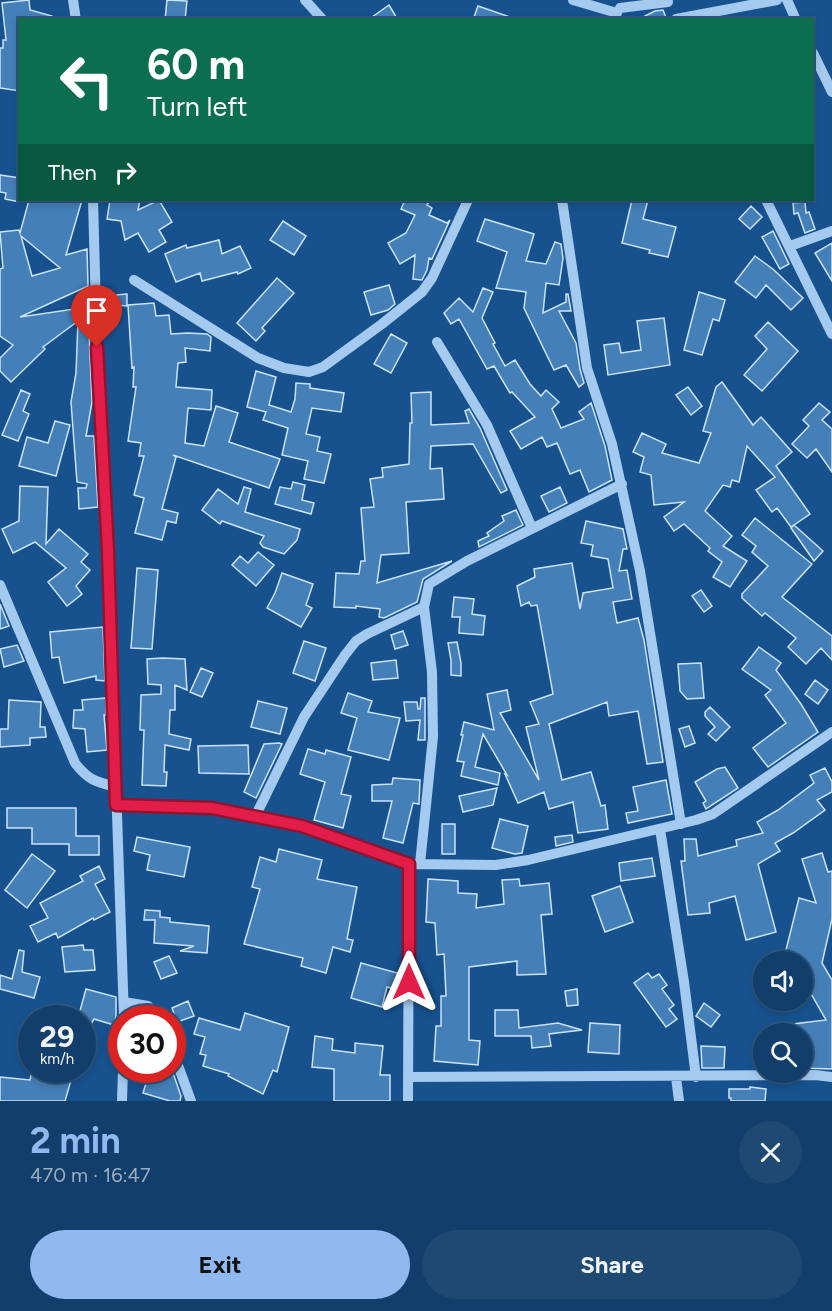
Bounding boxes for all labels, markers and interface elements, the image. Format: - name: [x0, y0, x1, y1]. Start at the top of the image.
- text: 60 m: [147, 39, 245, 90]
- icon: left: [48, 42, 126, 120]
- text: Turn left: [147, 90, 247, 123]
- icon: right: [109, 156, 142, 189]
- text: Then: [48, 159, 97, 186]
- pin: [71, 285, 122, 347]
- icon: arrive: [80, 294, 113, 327]
- position arrow: [377, 950, 441, 1014]
- map controls: [753, 951, 813, 1083]
- button: sound: [753, 951, 813, 1011]
- speed limit sign: 30: [108, 1005, 186, 1083]
- text: 29: [40, 1018, 74, 1055]
- button: search: [753, 1023, 813, 1083]
- text: km/h: [40, 1050, 74, 1068]
- text: 2 min: [30, 1119, 121, 1162]
- button: close: [739, 1121, 802, 1184]
- text: 470 m · 16:47: [30, 1163, 151, 1187]
- button: Exit: [30, 1230, 410, 1299]
- button: Share: [422, 1230, 802, 1299]

